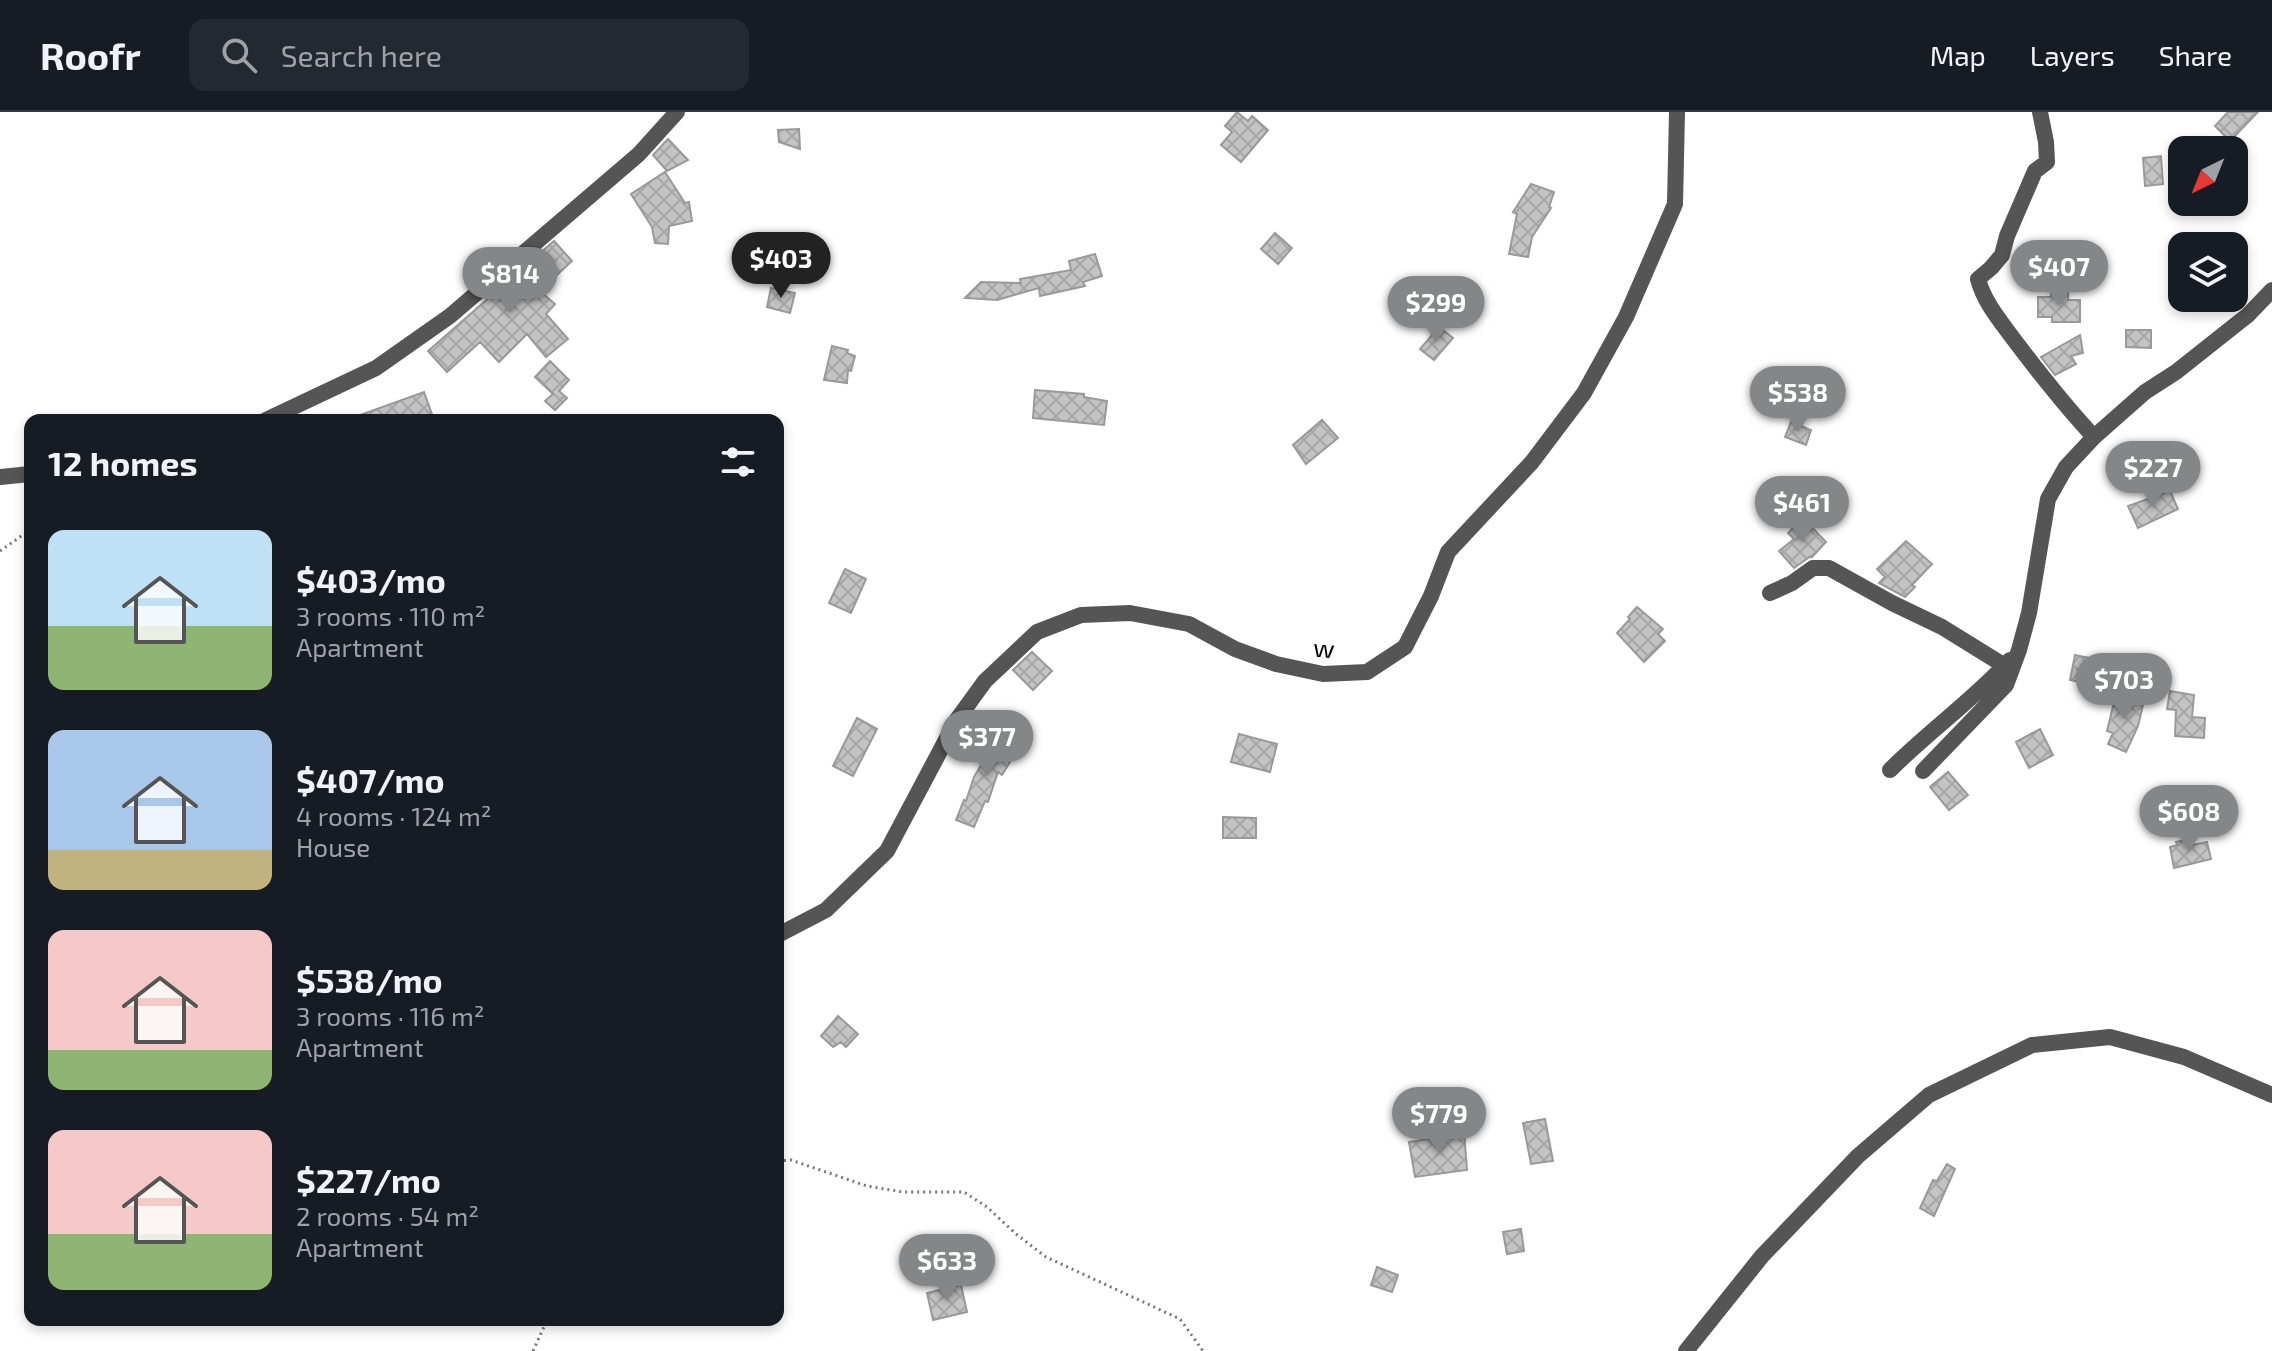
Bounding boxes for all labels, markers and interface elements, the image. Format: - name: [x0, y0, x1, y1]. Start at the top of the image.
- search box: [189, 19, 749, 91]
- text: Roofr: [40, 32, 141, 78]
- icon: search: [217, 33, 261, 77]
- text: Search here: [281, 37, 442, 73]
- text: Map: [1930, 38, 1986, 72]
- text: Layers: [2030, 38, 2115, 72]
- text: Share: [2159, 38, 2232, 72]
- north arrow: [2168, 136, 2248, 216]
- map controls: [2168, 136, 2248, 312]
- pin: $403: [734, 232, 828, 300]
- button: layers: [2168, 232, 2248, 312]
- pin: $407: [2012, 240, 2106, 308]
- text: $403: [750, 242, 812, 273]
- pin: $814: [463, 247, 557, 315]
- text: $407: [2028, 250, 2090, 281]
- text: $814: [480, 257, 540, 288]
- pin: $299: [1389, 276, 1483, 344]
- text: $299: [1406, 286, 1466, 317]
- pin: $538: [1751, 366, 1845, 434]
- text: $538: [1768, 376, 1828, 407]
- icon: filters: [716, 440, 760, 484]
- pin: $227: [2106, 441, 2200, 509]
- text: 12 homes: [48, 442, 197, 483]
- text: $227: [2123, 451, 2183, 482]
- pin: $461: [1755, 476, 1849, 544]
- text: $461: [1773, 486, 1831, 517]
- text: $403/mo: [296, 559, 446, 600]
- icon: home: [112, 562, 208, 658]
- text: 3 rooms · 110 m²: [296, 600, 485, 631]
- text: Apartment: [296, 631, 424, 662]
- street label: w: [1312, 631, 1336, 663]
- pin: $703: [2077, 653, 2171, 721]
- text: $703: [2094, 663, 2154, 694]
- pin: $377: [940, 710, 1034, 778]
- text: $377: [958, 720, 1016, 751]
- text: $407/mo: [296, 759, 445, 800]
- icon: home: [112, 762, 208, 858]
- pin: $608: [2142, 785, 2236, 853]
- text: $608: [2157, 795, 2221, 826]
- text: 4 rooms · 124 m²: [296, 800, 491, 831]
- text: House: [296, 831, 370, 862]
- text: $538/mo: [296, 959, 443, 1000]
- icon: home: [112, 962, 208, 1058]
- text: 3 rooms · 116 m²: [296, 1000, 485, 1031]
- text: Apartment: [296, 1031, 424, 1062]
- pin: $779: [1392, 1087, 1486, 1155]
- text: $779: [1410, 1097, 1468, 1128]
- text: $227/mo: [296, 1159, 441, 1200]
- icon: home: [112, 1162, 208, 1258]
- text: 2 rooms · 54 m²: [296, 1200, 479, 1231]
- text: Apartment: [296, 1231, 424, 1262]
- pin: $633: [900, 1234, 994, 1302]
- text: $633: [917, 1244, 977, 1275]

